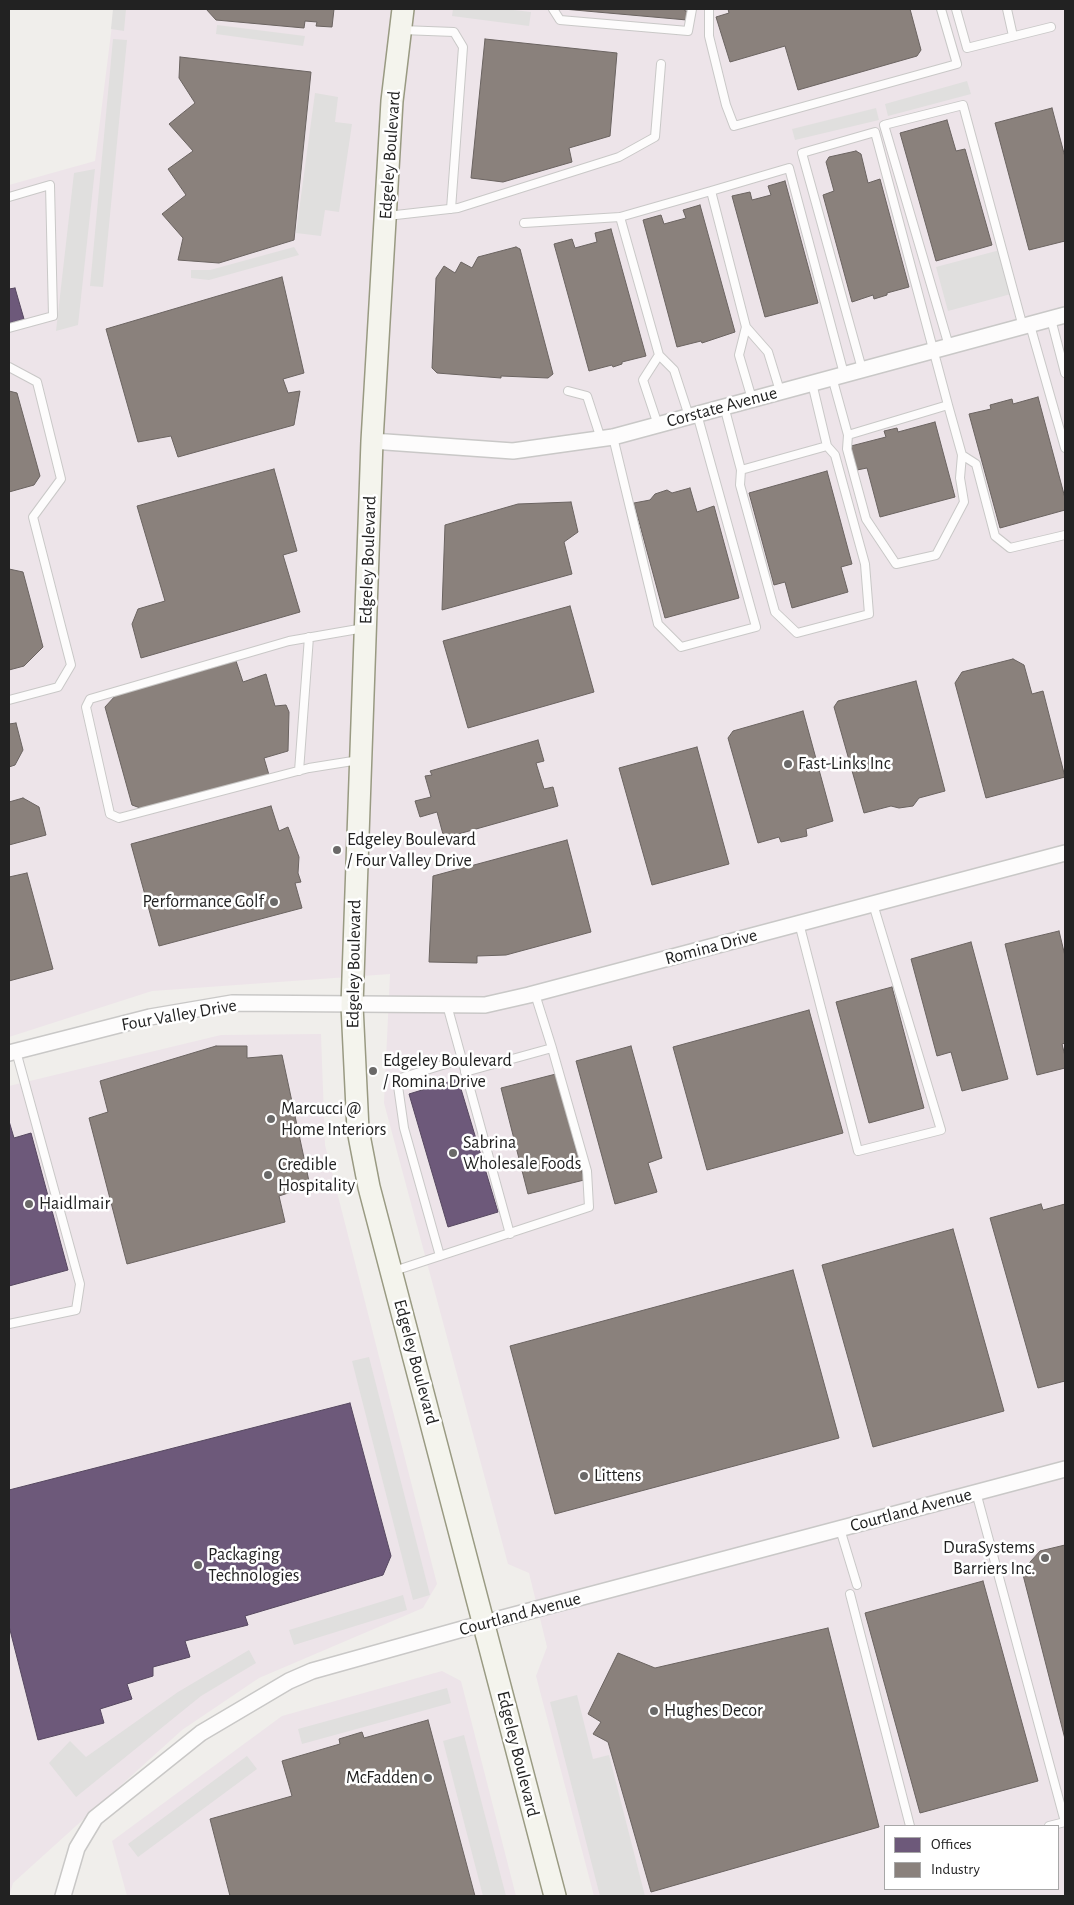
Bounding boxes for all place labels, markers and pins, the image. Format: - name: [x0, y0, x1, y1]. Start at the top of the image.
- place label: Fast-Links Inc: [798, 753, 891, 775]
- marker: Fast-Links Inc: [782, 758, 794, 770]
- place label: Edgeley Boulevard / Four Valley Drive: [347, 829, 476, 872]
- marker: Edgeley Boulevard / Four Valley Drive: [331, 844, 343, 856]
- place label: Performance Golf: [142, 891, 264, 913]
- marker: Performance Golf: [268, 896, 280, 908]
- place label: Edgeley Boulevard / Romina Drive: [383, 1050, 512, 1092]
- marker: Edgeley Boulevard / Romina Drive: [367, 1065, 379, 1077]
- place label: Marcucci @ Home Interiors: [281, 1098, 386, 1140]
- marker: Marcucci @ Home Interiors: [265, 1113, 277, 1125]
- place label: Sabrina Wholesale Foods: [463, 1132, 581, 1174]
- marker: Sabrina Wholesale Foods: [447, 1147, 459, 1159]
- place label: Credible Hospitality: [278, 1154, 355, 1196]
- marker: Credible Hospitality: [262, 1169, 274, 1181]
- place label: Haidlmair: [39, 1193, 110, 1215]
- marker: Haidlmair: [23, 1198, 35, 1210]
- place label: Littens: [594, 1465, 641, 1487]
- marker: Littens: [578, 1470, 590, 1482]
- place label: DuraSystems Barriers Inc.: [943, 1537, 1035, 1580]
- place label: Packaging Technologies: [208, 1544, 300, 1586]
- marker: DuraSystems Barriers Inc.: [1039, 1552, 1051, 1564]
- marker: Packaging Technologies: [192, 1559, 204, 1571]
- place label: Hughes Decor: [664, 1700, 763, 1722]
- marker: Hughes Decor: [648, 1705, 660, 1717]
- place label: McFadden: [346, 1767, 418, 1789]
- marker: McFadden: [422, 1772, 434, 1784]

